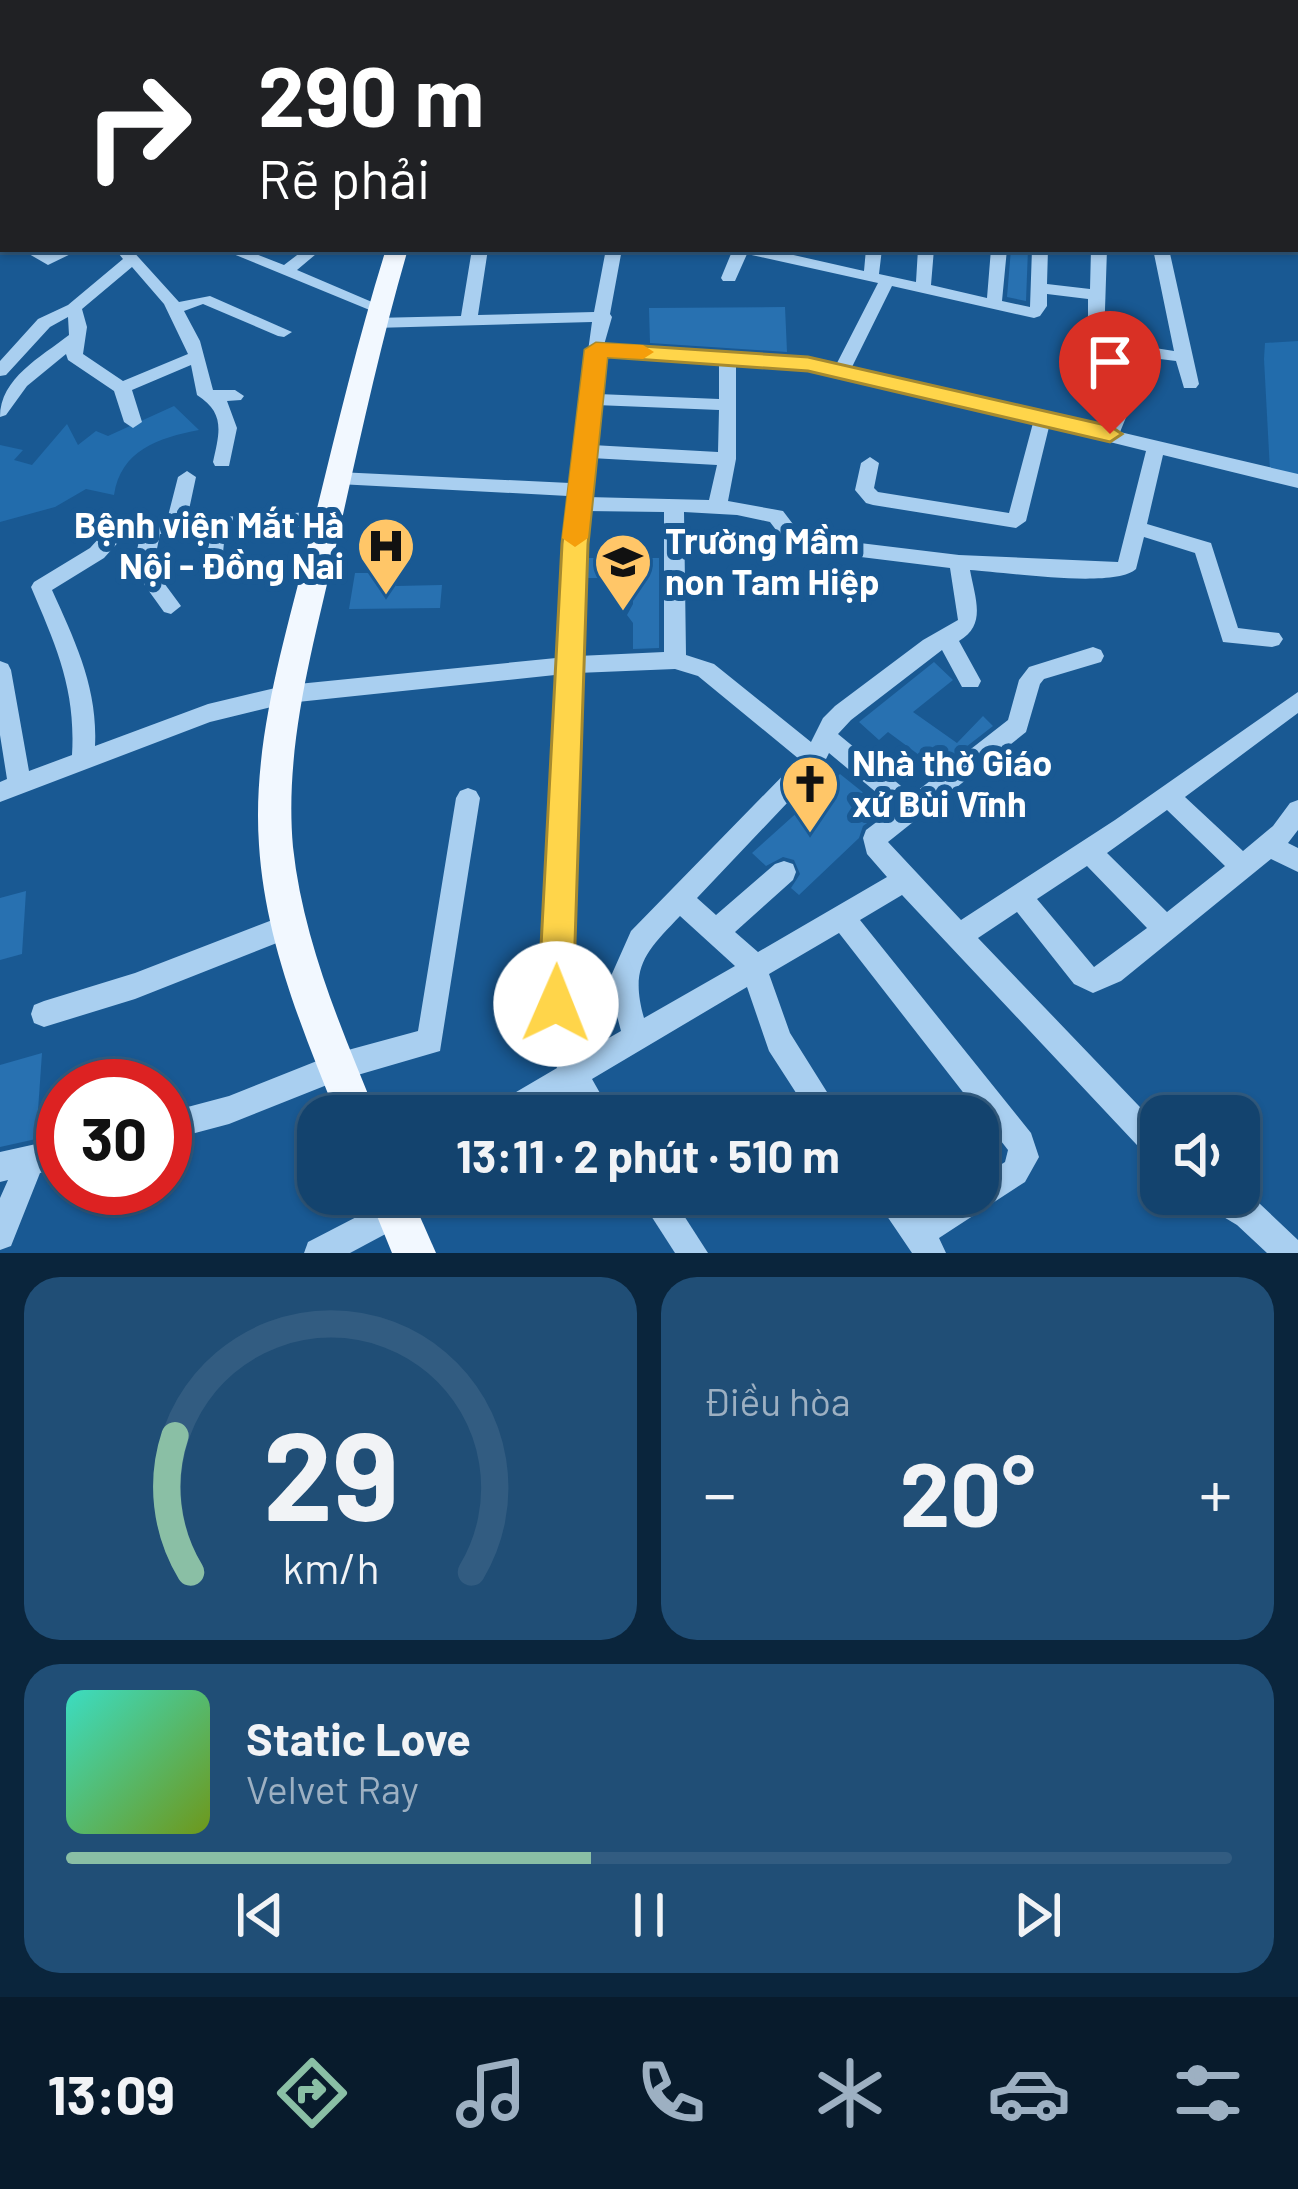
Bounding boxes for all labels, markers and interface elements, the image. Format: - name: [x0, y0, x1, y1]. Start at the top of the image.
- text: 290 m: [258, 43, 484, 144]
- icon: right: [60, 48, 216, 204]
- text: Rẽ phải: [258, 145, 431, 210]
- pin: [1059, 311, 1161, 434]
- icon: arrive: [1077, 329, 1143, 395]
- place label: Bệnh viện Mắt Hà Nội - Đồng Nai: [74, 502, 344, 587]
- hospital icon: Bệnh viện Mắt Hà Nội - Đồng Nai: [355, 515, 417, 597]
- place label: Trường Mầm non Tam Hiệp: [665, 518, 879, 603]
- school or university icon: Trường Mầm non Tam Hiệp: [592, 531, 654, 613]
- place label: Nhà thờ Giáo xứ Bùi Vĩnh: [852, 740, 1052, 824]
- church icon: Nhà thờ Giáo xứ Bùi Vĩnh: [779, 753, 841, 835]
- position arrow: [493, 941, 619, 1067]
- speed limit sign: 30: [36, 1059, 192, 1215]
- map controls: [1140, 1095, 1260, 1215]
- button: sound: [1140, 1095, 1260, 1215]
- text: 13:11 · 2 phút · 510 m: [456, 1128, 840, 1182]
- text: Điều hòa: [703, 1377, 851, 1424]
- text: 29: [262, 1396, 399, 1546]
- text: 20°: [900, 1437, 1035, 1545]
- text: −: [703, 1452, 736, 1531]
- text: +: [1199, 1452, 1232, 1531]
- text: km/h: [282, 1540, 379, 1592]
- text: Static Love: [246, 1711, 471, 1765]
- text: Velvet Ray: [246, 1765, 419, 1812]
- icon: previous: [227, 1882, 293, 1948]
- icon: pause: [616, 1882, 682, 1948]
- icon: next: [1005, 1882, 1071, 1948]
- icon: directions: [270, 2051, 354, 2135]
- icon: music: [449, 2051, 533, 2135]
- icon: phone: [629, 2051, 713, 2135]
- icon: climate: [808, 2051, 892, 2135]
- icon: car: [987, 2051, 1071, 2135]
- icon: filters: [1166, 2051, 1250, 2135]
- text: 13:09: [48, 2061, 175, 2126]

